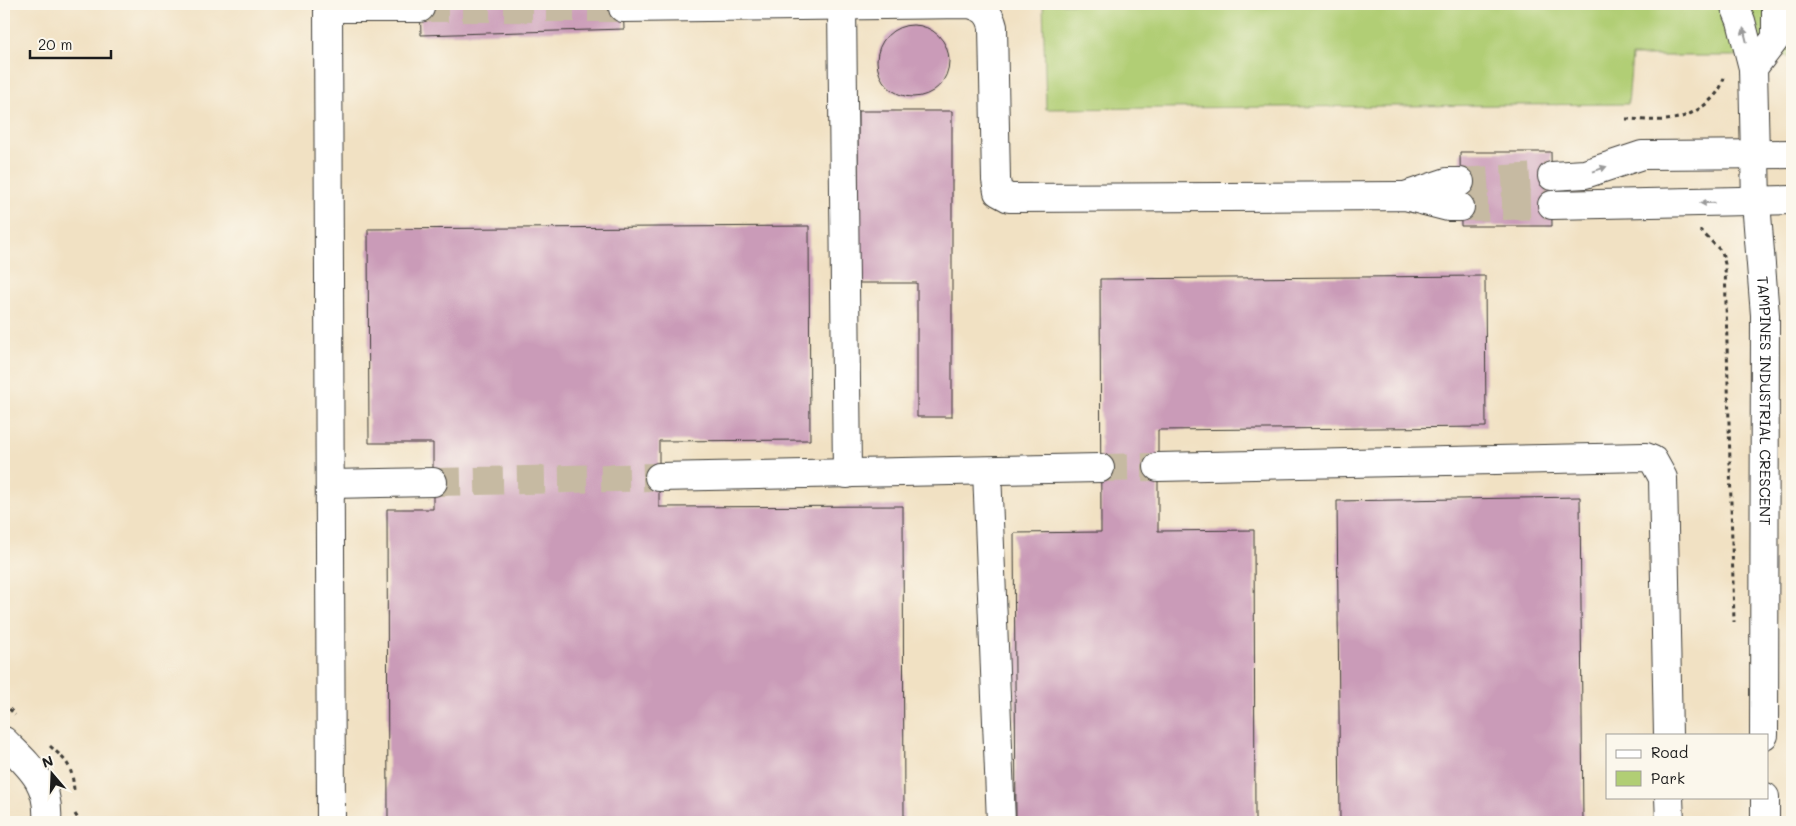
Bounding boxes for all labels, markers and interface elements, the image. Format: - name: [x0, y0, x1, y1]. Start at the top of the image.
- scale bar: [30, 28, 111, 60]
- one-way arrow: [1741, 28, 1749, 43]
- text: 20 m: [38, 34, 72, 54]
- one-way arrow: [1592, 165, 1607, 172]
- one-way arrow: [1699, 199, 1715, 207]
- street label: TAMPINES INDUSTRIAL CRESCENT: [1753, 275, 1776, 526]
- legend: [1606, 734, 1768, 798]
- text: Road: [1651, 742, 1688, 762]
- north arrow: [28, 748, 78, 798]
- text: N: [39, 751, 56, 772]
- text: Park: [1651, 768, 1685, 788]

